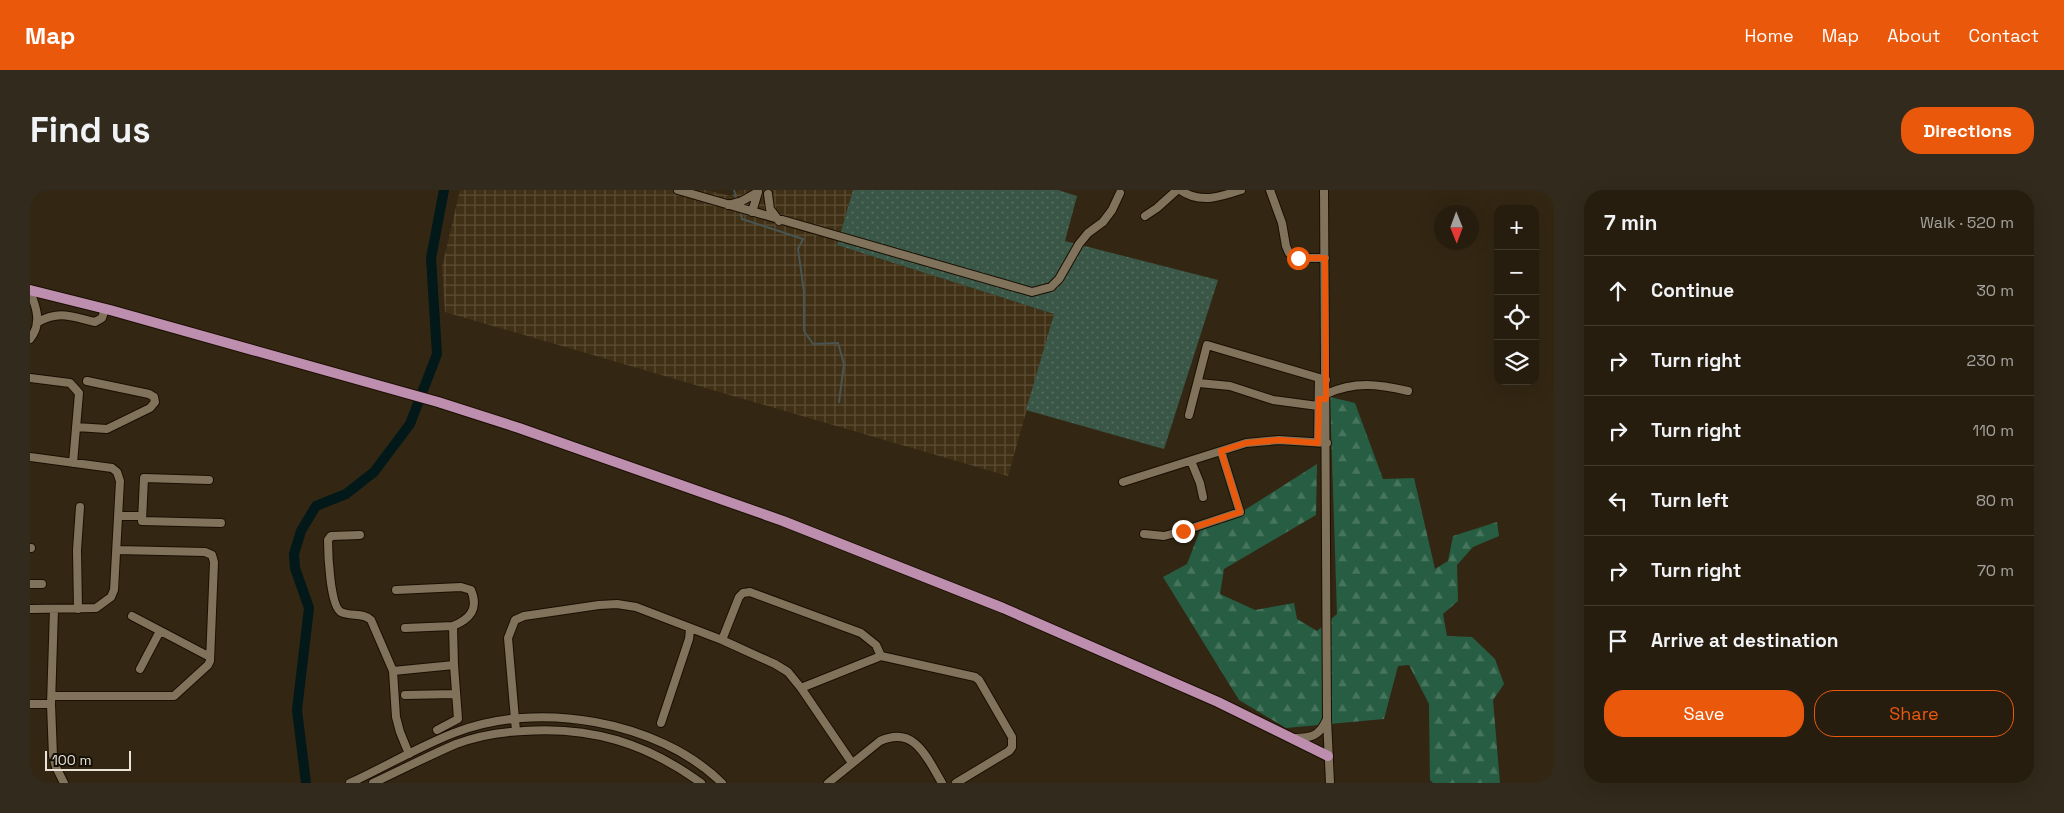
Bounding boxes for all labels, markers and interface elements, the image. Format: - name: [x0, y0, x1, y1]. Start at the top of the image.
- text: Map: [25, 20, 75, 51]
- text: Home: [1745, 24, 1794, 47]
- text: Map: [1822, 24, 1859, 47]
- text: About: [1887, 24, 1941, 47]
- text: Contact: [1969, 24, 2039, 47]
- button: Directions: [1901, 107, 2034, 154]
- text: Find us: [30, 108, 151, 152]
- north arrow: [1434, 205, 1479, 250]
- map controls: [1494, 205, 1539, 385]
- button: +: [1494, 205, 1539, 250]
- text: 7 min: [1604, 209, 1657, 236]
- text: Walk · 520 m: [1920, 212, 2014, 233]
- route start: [1287, 247, 1310, 270]
- button: −: [1494, 250, 1539, 295]
- icon: ahead: [1604, 277, 1632, 305]
- text: Continue: [1651, 278, 1734, 303]
- text: 30 m: [1976, 280, 2014, 301]
- button: locate: [1494, 295, 1539, 340]
- button: layers: [1494, 340, 1539, 385]
- icon: right: [1604, 347, 1632, 375]
- text: Turn right: [1651, 348, 1741, 373]
- text: 230 m: [1967, 350, 2014, 371]
- icon: right: [1604, 417, 1632, 445]
- text: Turn right: [1651, 418, 1741, 443]
- text: 110 m: [1972, 420, 2014, 441]
- icon: left: [1604, 487, 1632, 515]
- text: Turn left: [1651, 488, 1729, 513]
- text: 80 m: [1976, 490, 2014, 511]
- route end: [1172, 520, 1195, 543]
- icon: right: [1604, 557, 1632, 585]
- text: Turn right: [1651, 558, 1741, 583]
- text: 70 m: [1977, 560, 2014, 581]
- icon: arrive: [1604, 627, 1632, 655]
- text: Arrive at destination: [1651, 628, 1839, 653]
- button: Save: [1604, 690, 1804, 737]
- button: Share: [1814, 690, 2014, 737]
- scale bar: [45, 748, 131, 771]
- text: 100 m: [52, 751, 91, 769]

